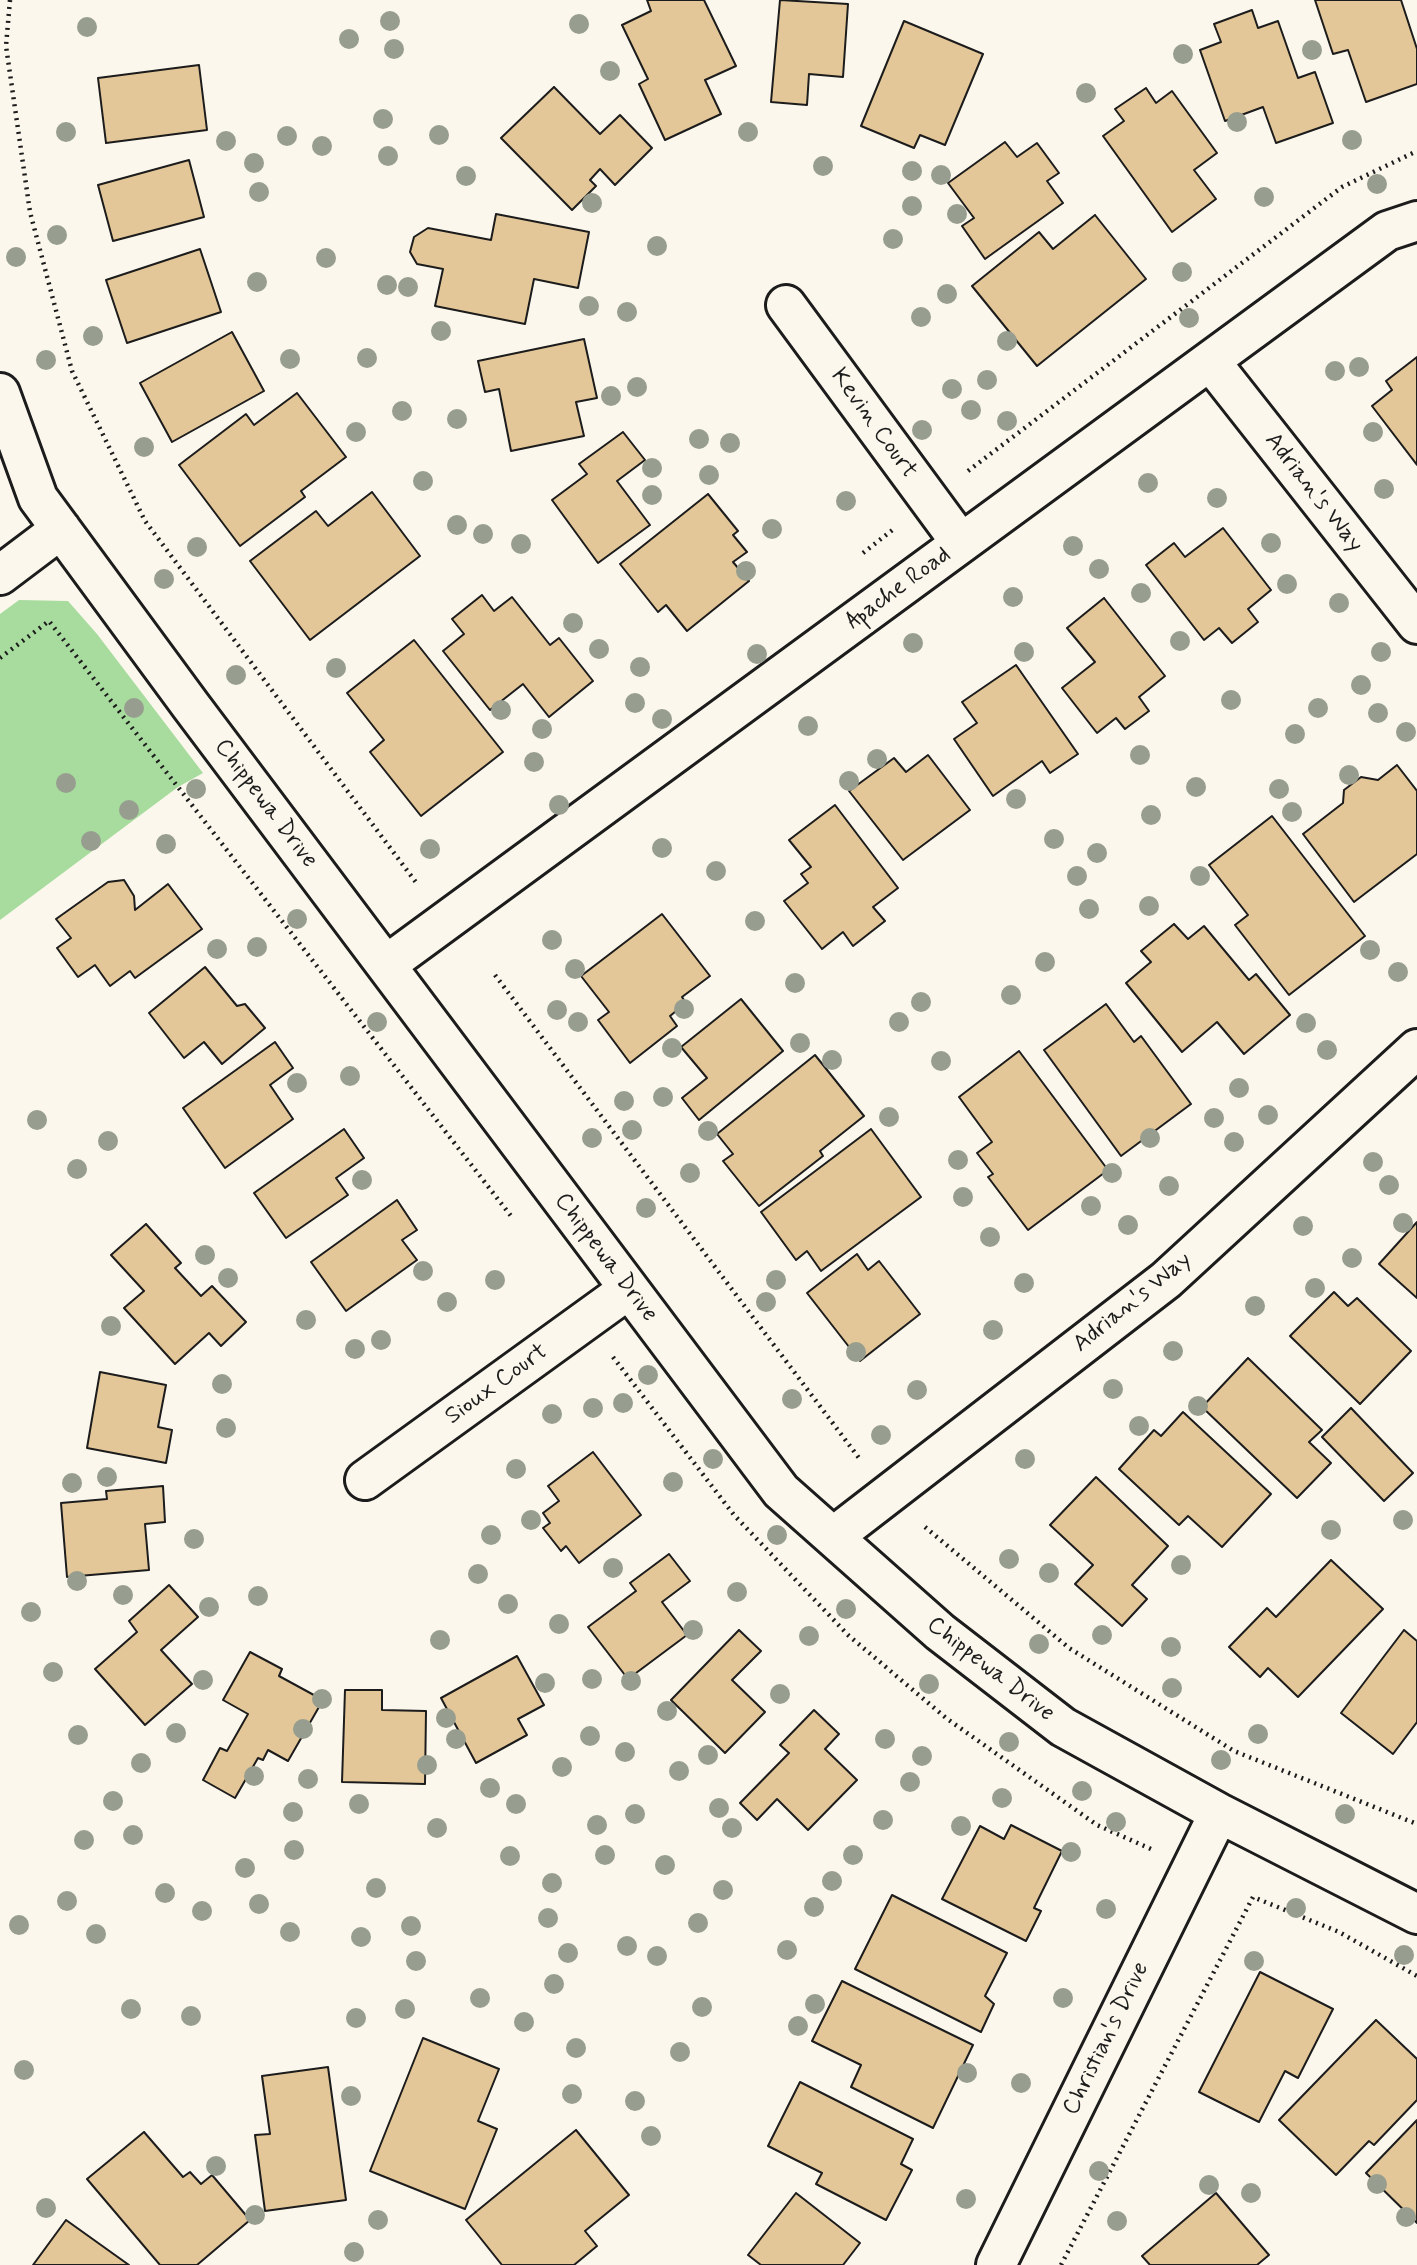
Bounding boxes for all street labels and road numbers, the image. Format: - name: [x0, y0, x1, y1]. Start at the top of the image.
- street label: Kevin Court: [823, 363, 923, 485]
- street label: Adrian's Way: [1257, 427, 1369, 559]
- street label: Apache Road: [841, 541, 957, 637]
- street label: Chippewa Drive: [207, 734, 323, 874]
- street label: Chippewa Drive: [547, 1188, 663, 1328]
- street label: Adrian's Way: [1068, 1247, 1198, 1359]
- street label: Sioux Court: [440, 1338, 554, 1432]
- street label: Chippewa Drive: [920, 1611, 1060, 1729]
- street label: Christian's Drive: [1057, 1958, 1157, 2120]

